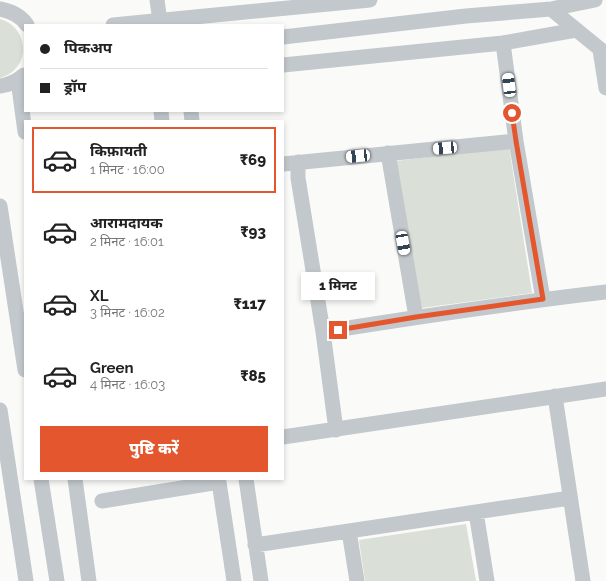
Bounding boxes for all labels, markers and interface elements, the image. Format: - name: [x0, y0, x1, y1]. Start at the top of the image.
- text: पिकअप: [64, 39, 112, 57]
- car: [502, 72, 516, 98]
- text: ड्रॉप: [64, 78, 86, 96]
- route start: [503, 104, 521, 122]
- car: [433, 141, 457, 155]
- icon: car: [42, 142, 78, 178]
- text: किफ़ायती: [90, 142, 147, 160]
- car: [345, 149, 371, 163]
- text: ₹69: [240, 151, 266, 169]
- text: 1 मिनट · 16:00: [90, 162, 165, 177]
- icon: car: [42, 214, 78, 250]
- text: आरामदायक: [90, 214, 163, 232]
- text: ₹93: [240, 223, 266, 241]
- car: [395, 230, 411, 256]
- text: 2 मिनट · 16:01: [90, 234, 163, 249]
- callout: 1 मिनट: [301, 272, 375, 300]
- text: 1 मिनट: [319, 278, 357, 293]
- icon: car: [42, 286, 78, 322]
- text: XL: [90, 287, 108, 305]
- text: ₹117: [233, 295, 266, 313]
- text: 3 मिनट · 16:02: [90, 305, 165, 320]
- route end: [329, 321, 347, 339]
- icon: car: [42, 358, 78, 394]
- text: Green: [90, 359, 134, 377]
- text: ₹85: [240, 367, 266, 385]
- text: 4 मिनट · 16:03: [90, 377, 165, 392]
- button: पुष्टि करें: [40, 426, 268, 472]

